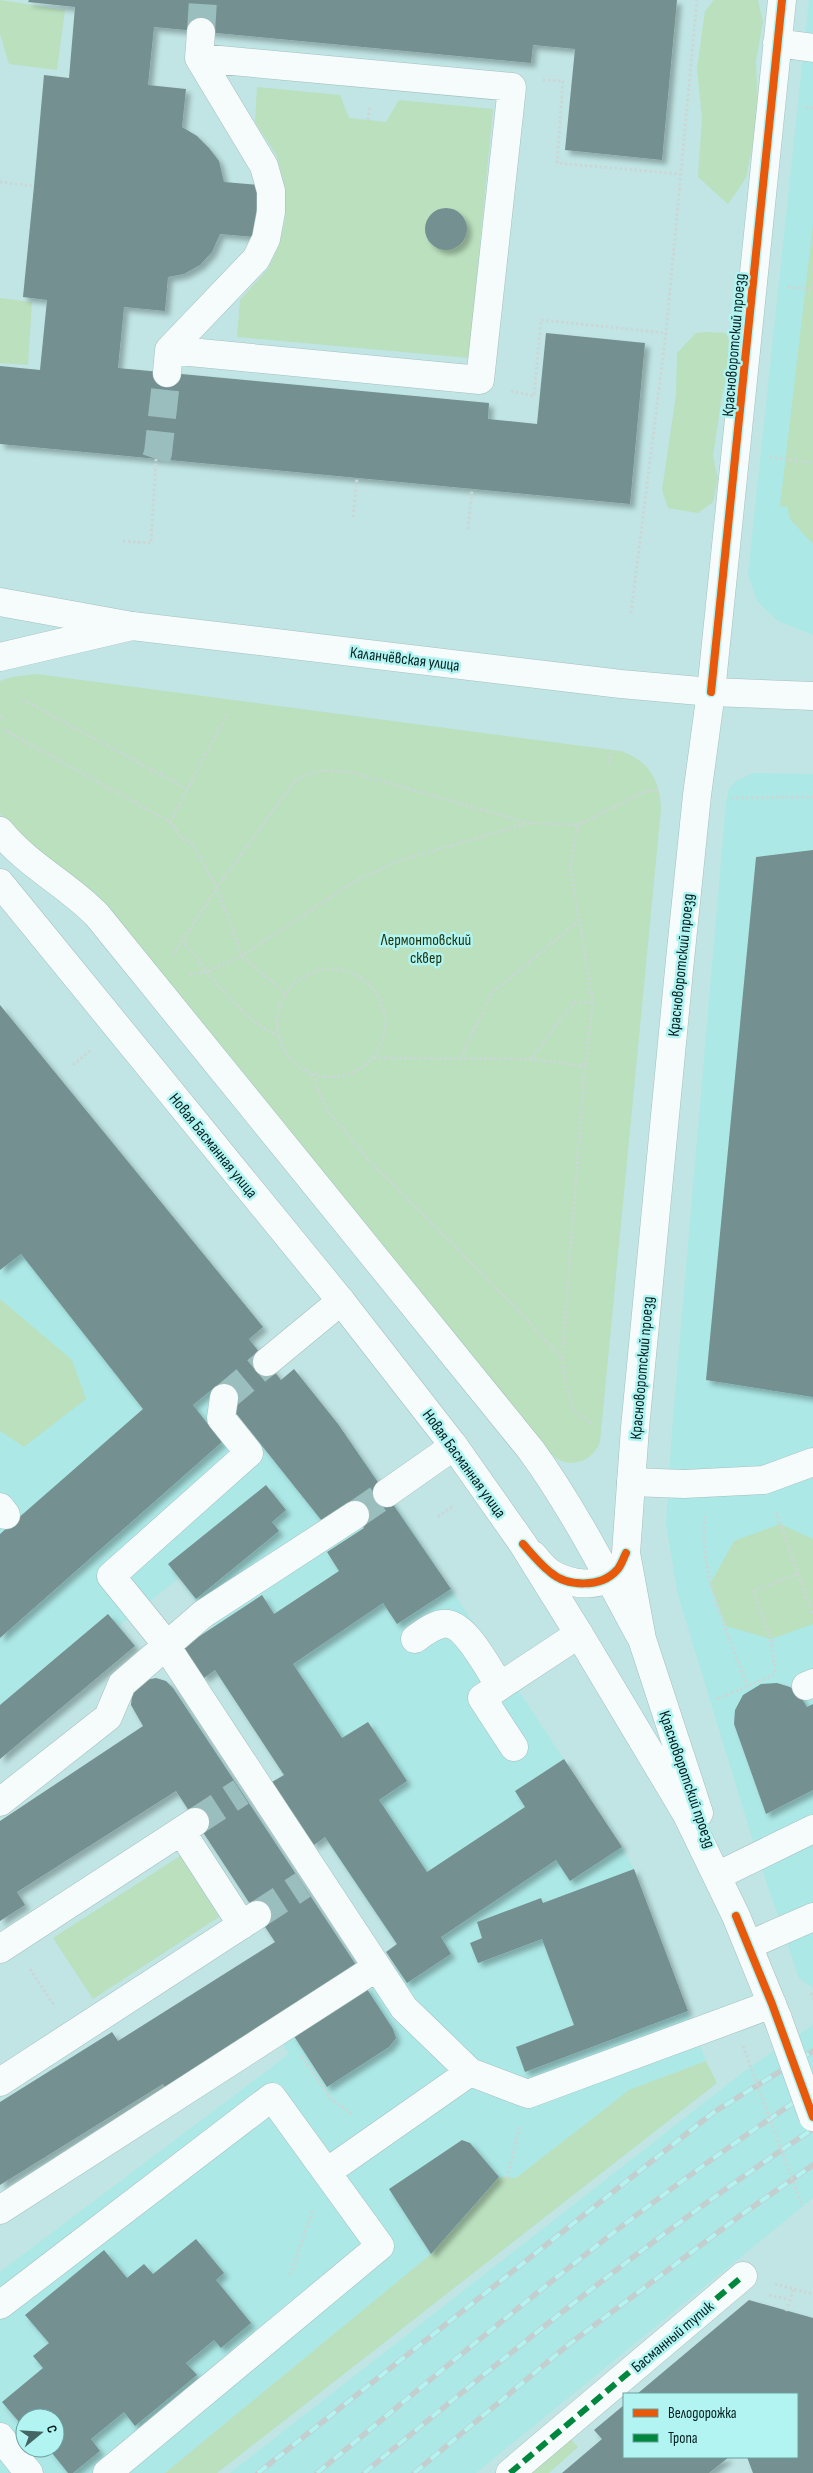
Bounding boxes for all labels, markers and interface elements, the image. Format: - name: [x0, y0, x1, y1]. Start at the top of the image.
- street label: Красноворотский проезд: [719, 273, 750, 418]
- street label: Каланчёвская улица: [349, 643, 461, 676]
- street label: Красноворотский проезд: [665, 893, 698, 1038]
- park label: Лермонтовский сквер: [380, 931, 471, 968]
- street label: Новая Басманная улица: [165, 1090, 261, 1202]
- street label: Красноворотский проезд: [627, 1296, 658, 1441]
- street label: Новая Басманная улица: [418, 1406, 510, 1522]
- street label: Красноворотский проезд: [654, 1708, 719, 1851]
- street label: Басманный тупик: [628, 2297, 719, 2377]
- legend: [623, 2393, 798, 2458]
- text: Велодорожка: [668, 2404, 737, 2423]
- north arrow: [15, 2408, 65, 2458]
- text: С: [43, 2423, 61, 2435]
- text: Тропа: [668, 2429, 698, 2448]

